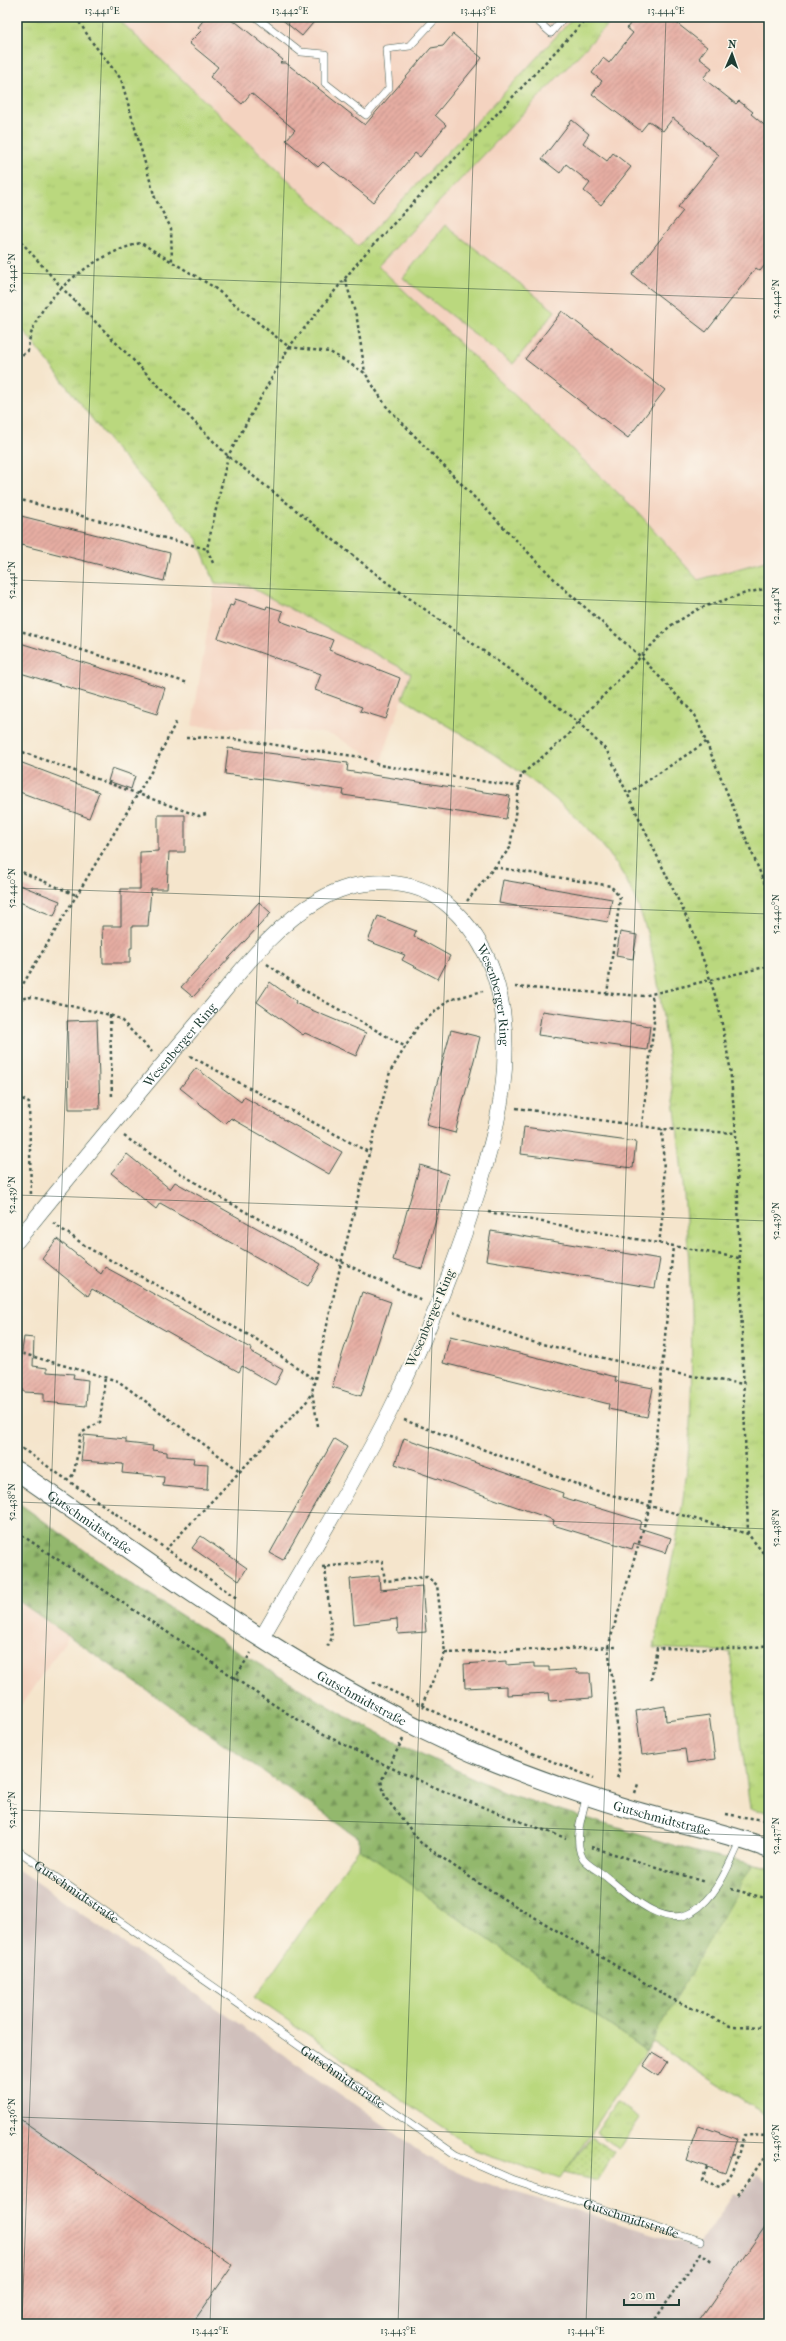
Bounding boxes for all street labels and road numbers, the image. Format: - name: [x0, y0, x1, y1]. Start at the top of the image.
- street label: Wesenberger Ring: [474, 940, 513, 1047]
- street label: Wesenberger Ring: [139, 999, 220, 1090]
- street label: Wesenberger Ring: [402, 1266, 458, 1370]
- street label: Gutschmidtstraße: [45, 1487, 136, 1557]
- street label: Gutschmidtstraße: [314, 1667, 410, 1729]
- street label: Gutschmidtstraße: [612, 1797, 713, 1838]
- street label: Gutschmidtstraße: [32, 1857, 123, 1927]
- street label: Gutschmidtstraße: [298, 2042, 389, 2111]
- street label: Gutschmidtstraße: [581, 2196, 682, 2241]

